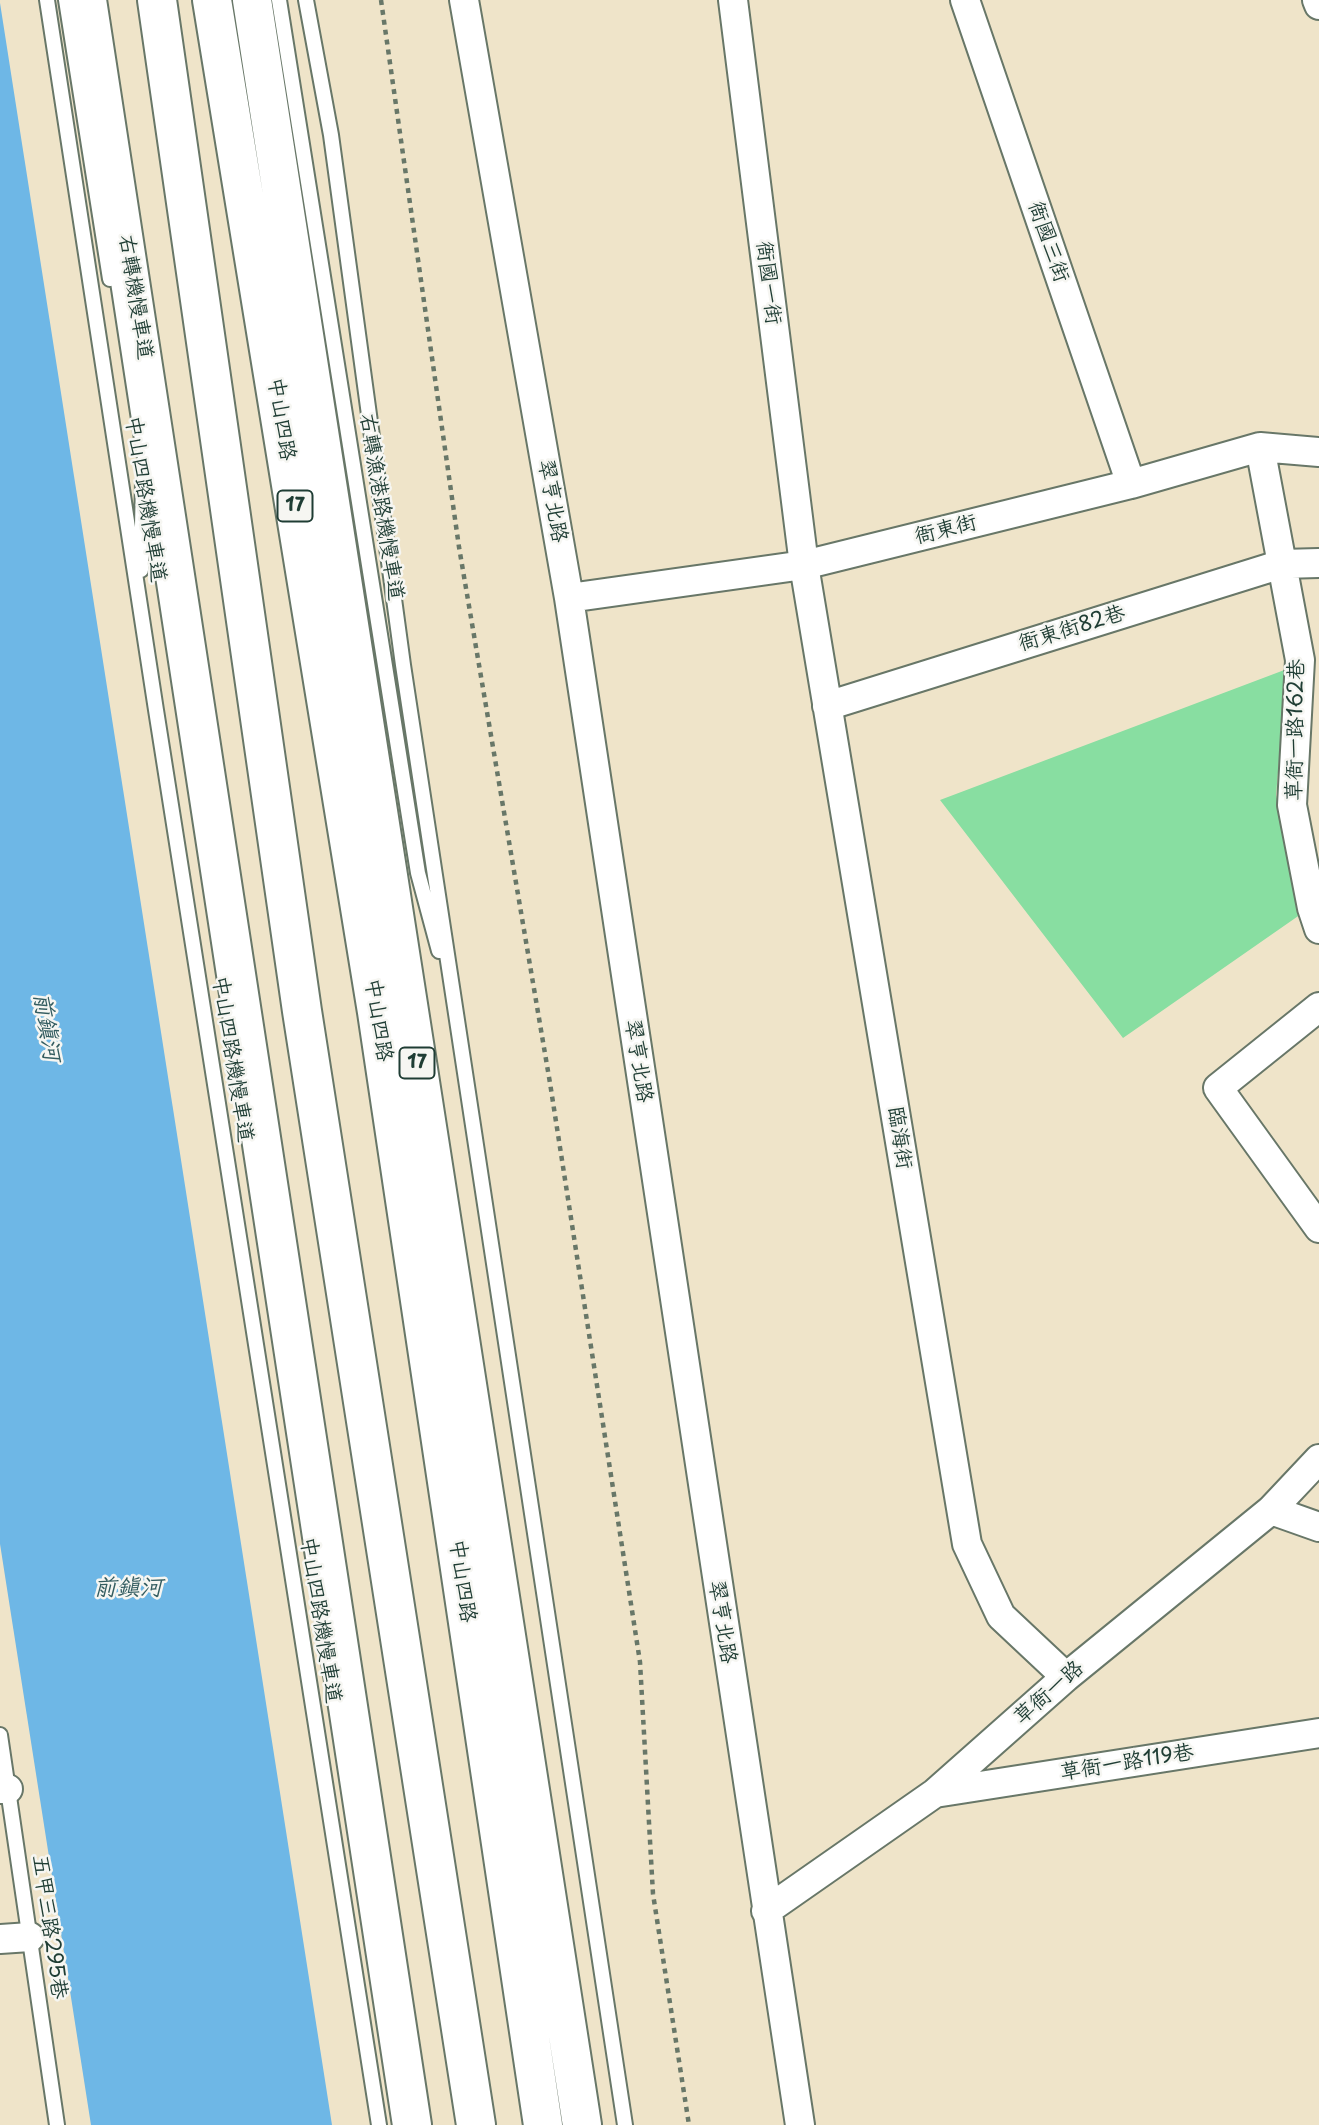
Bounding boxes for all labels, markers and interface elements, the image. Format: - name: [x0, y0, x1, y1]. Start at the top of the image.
- street label: 衙國三街: [1022, 198, 1074, 286]
- street label: 右轉機慢車道: [113, 233, 157, 361]
- street label: 衙國一街: [750, 240, 786, 326]
- street label: 中山四路: [262, 376, 300, 462]
- street label: 右轉漁港路機慢車道: [354, 412, 408, 602]
- street label: 中山四路機慢車道: [119, 414, 171, 584]
- street label: 翠亨北路: [532, 457, 572, 545]
- road number: 17: [278, 491, 312, 522]
- street label: 衙東街: [912, 510, 980, 550]
- street label: 衙東街82巷: [1016, 601, 1128, 657]
- street label: 草衙一路162巷: [1282, 659, 1310, 801]
- street label: 中山四路機慢車道: [206, 974, 258, 1144]
- street label: 中山四路: [359, 977, 397, 1063]
- water label: 前鎮河: [27, 991, 65, 1063]
- street label: 翠亨北路: [619, 1018, 657, 1104]
- road number: 17: [400, 1048, 434, 1078]
- street label: 臨海街: [882, 1105, 916, 1171]
- street label: 中山四路機慢車道: [294, 1535, 346, 1705]
- street label: 中山四路: [444, 1538, 480, 1624]
- water label: 前鎮河: [94, 1575, 162, 1603]
- street label: 翠亨北路: [703, 1579, 741, 1665]
- street label: 草衙一路: [1009, 1656, 1089, 1730]
- street label: 草衙一路119巷: [1058, 1740, 1196, 1786]
- street label: 五甲三路295巷: [26, 1853, 72, 2001]

